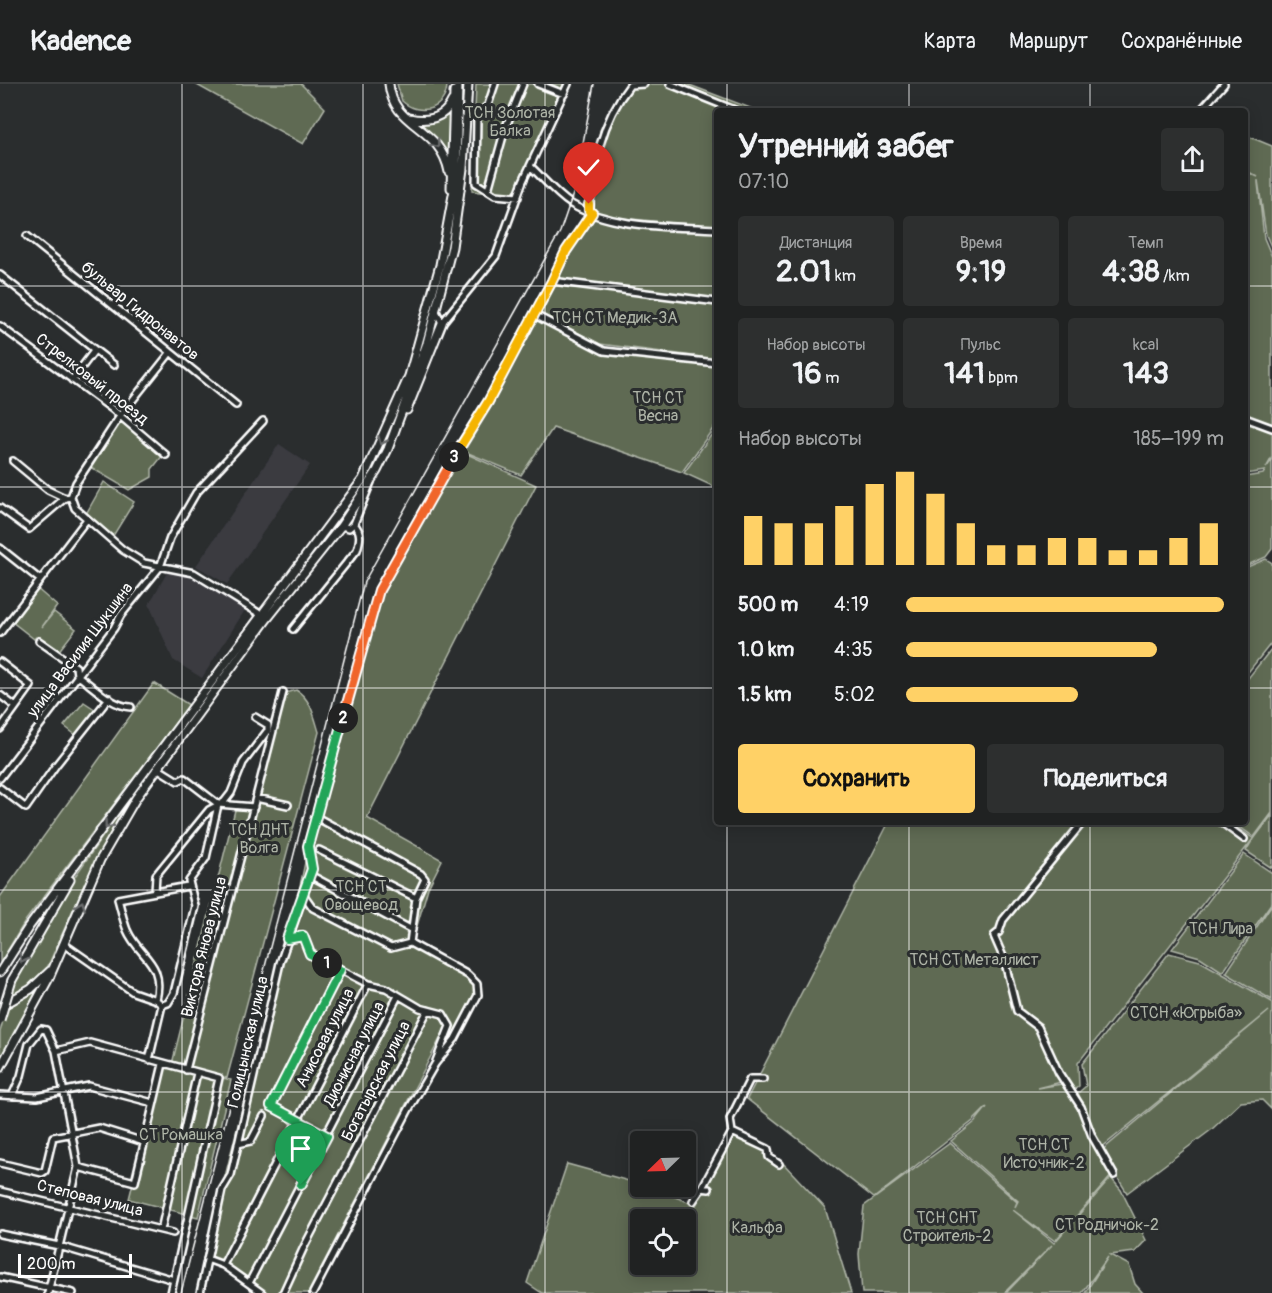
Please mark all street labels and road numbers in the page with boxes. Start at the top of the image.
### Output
street label: бульвар Гидронавтов [77,257,203,365]
street label: Стрелковый проезд [32,329,153,429]
street label: улица Василия Шукшина [22,579,137,722]
street label: Виктора Янова улица [177,875,231,1019]
street label: Голицынская улица [223,974,273,1110]
street label: Анисовая улица [291,985,359,1091]
street label: Дионисная улица [319,998,389,1111]
street label: Богатырская улица [337,1018,415,1144]
street label: Степовая улица [35,1175,145,1221]

